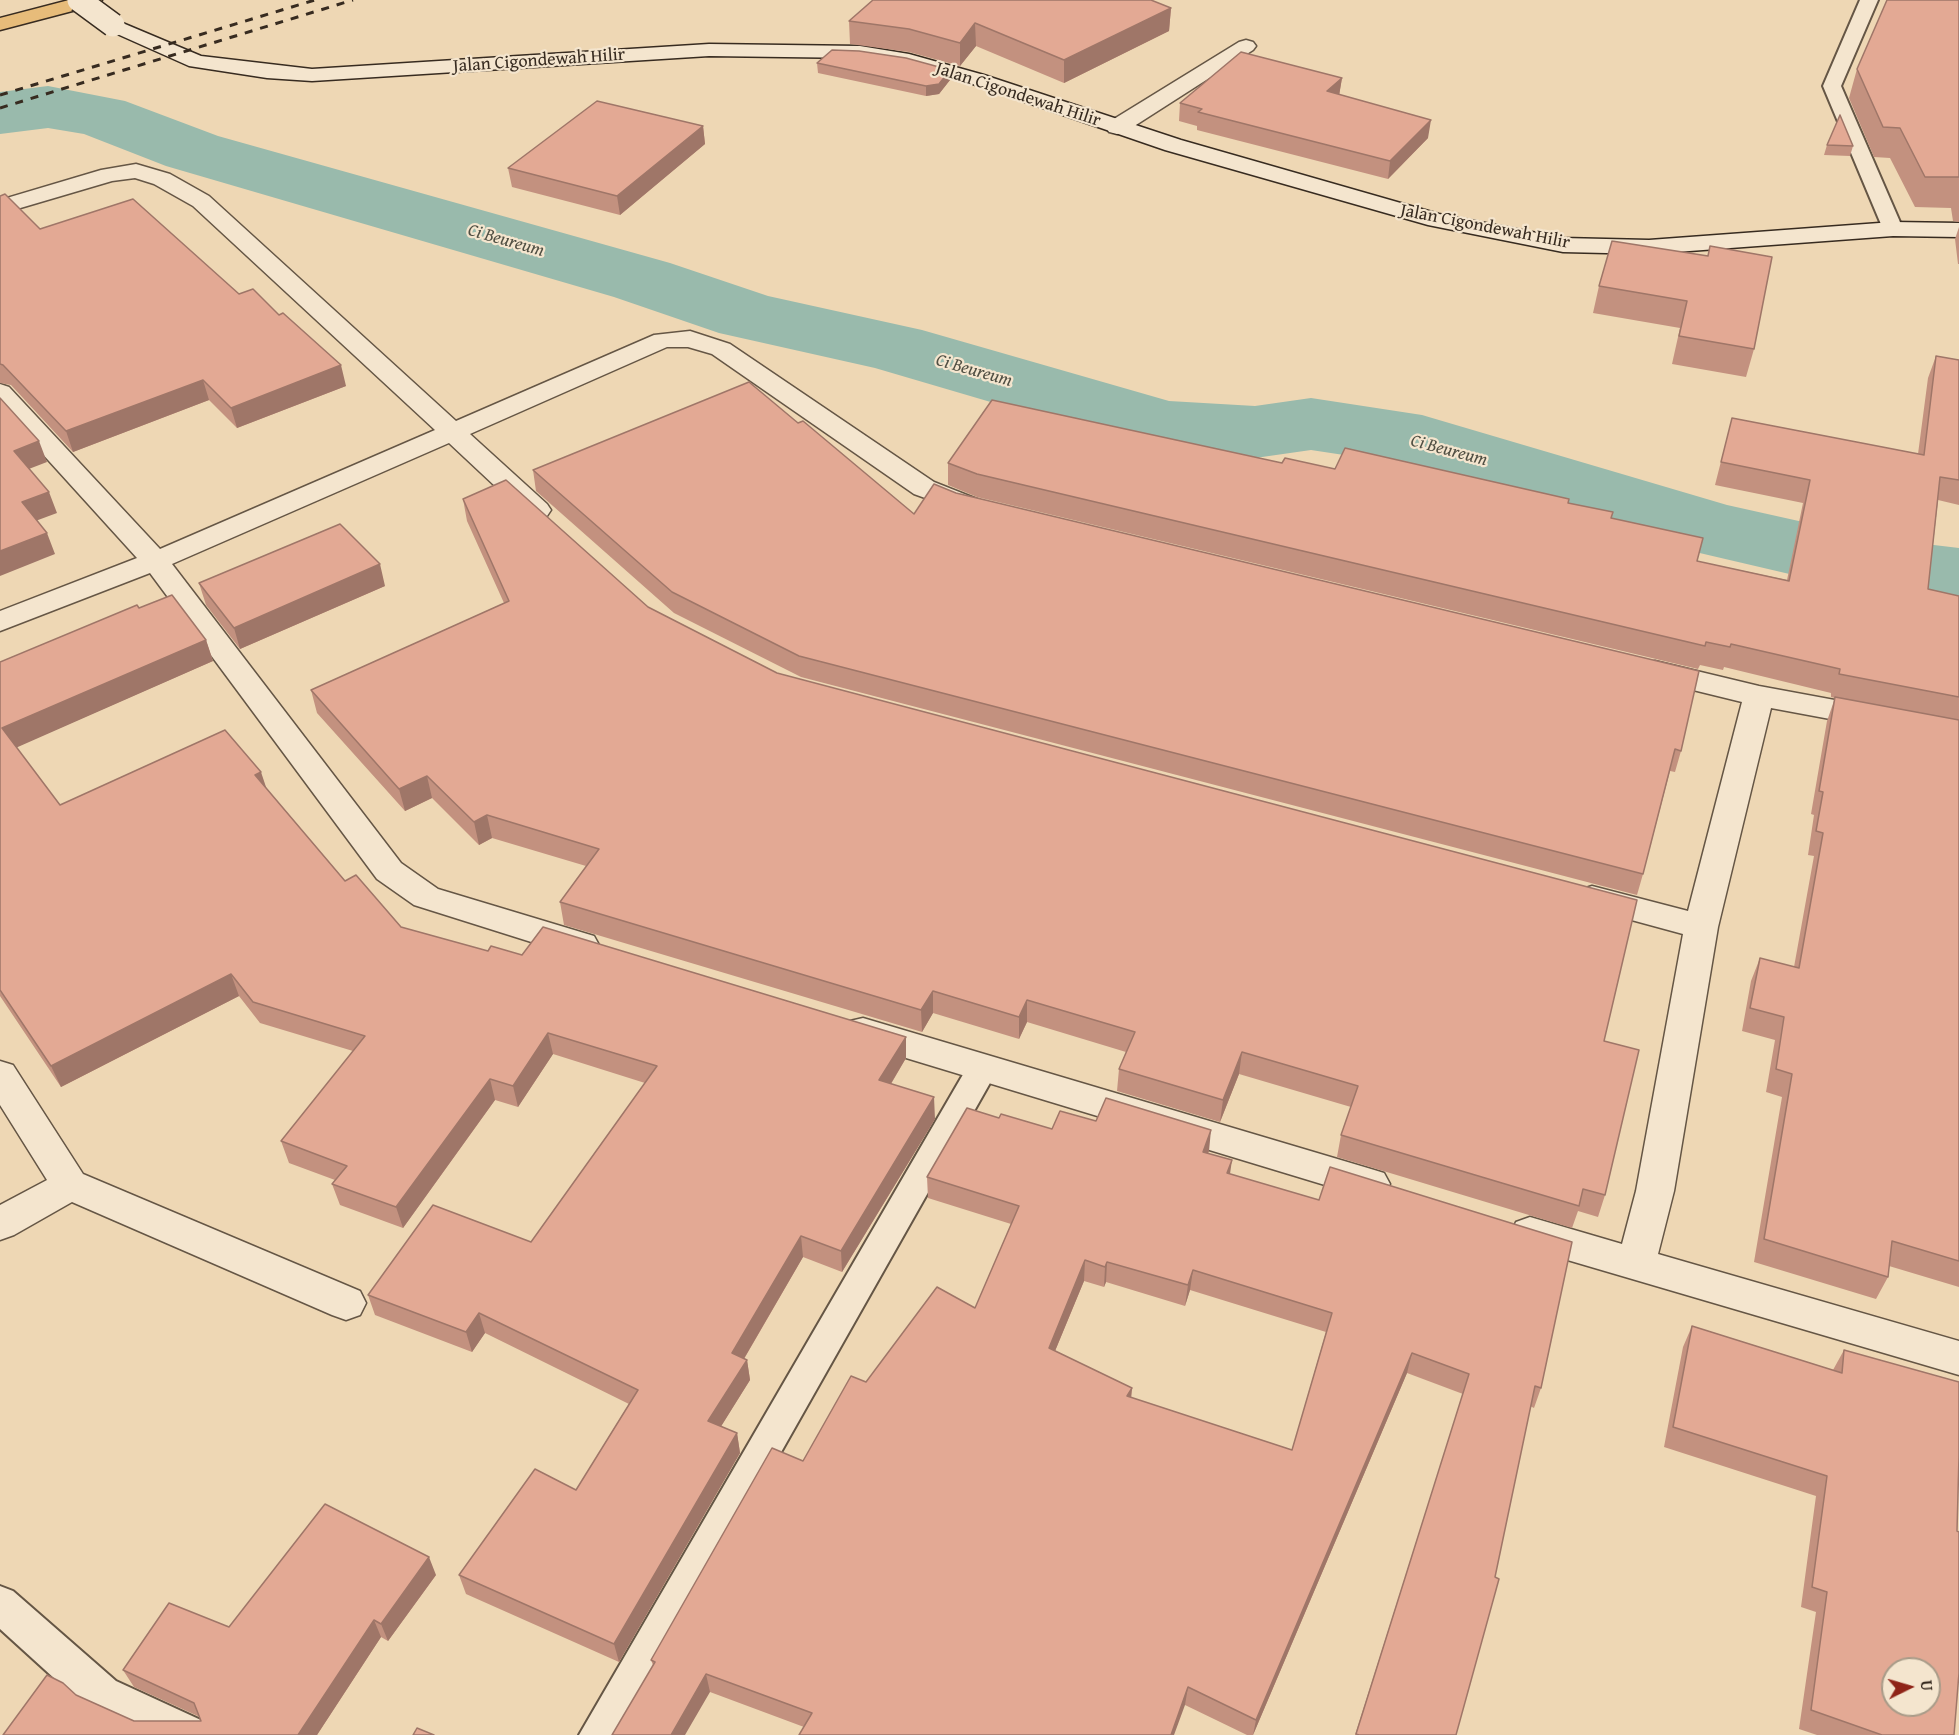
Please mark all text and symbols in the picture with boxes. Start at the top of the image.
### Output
street label: Jalan Cigondewah Hilir [452,44,626,78]
street label: Jalan Cigondewah Hilir [933,58,1103,132]
street label: Jalan Cigondewah Hilir [1398,200,1572,254]
water label: Ci Beureum [465,220,547,262]
water label: Ci Beureum [933,350,1015,392]
water label: Ci Beureum [1408,430,1490,472]
north arrow [1881,1657,1941,1717]
text: U [1915,1679,1939,1692]

